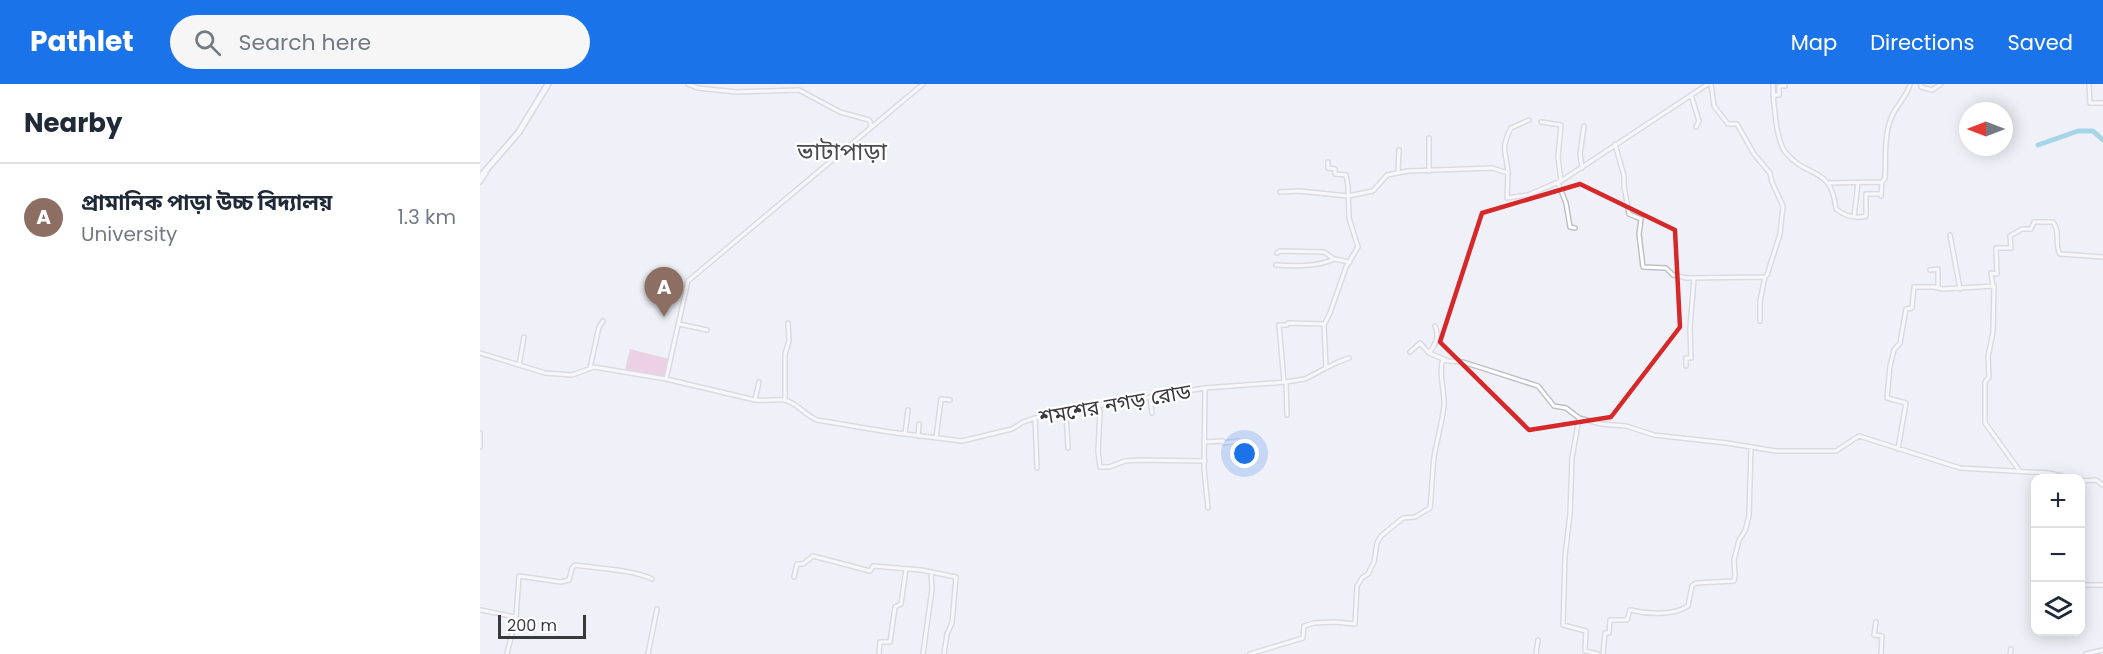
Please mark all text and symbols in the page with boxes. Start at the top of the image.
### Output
search box [170,15,590,69]
text: Pathlet [30,22,134,61]
icon: search [191,26,224,59]
text: Search here [239,27,371,58]
text: Map [1791,28,1837,57]
text: Directions [1870,28,1974,57]
text: Saved [2007,28,2073,57]
north arrow [1959,102,2013,156]
text: Nearby [24,105,122,141]
district label: ভাটাপাড়া [796,135,887,168]
text: প্রামানিক পাড়া উচ্চ বিদ্যালয় [81,187,332,218]
text: A [36,203,51,231]
text: 1.3 km [397,203,456,231]
text: University [81,220,177,248]
pin: A [644,268,684,317]
street label: শমশের নগড় রোড [1036,376,1194,432]
your location [1230,439,1259,468]
map controls [2031,474,2085,636]
button: + [2031,474,2085,528]
button: − [2031,528,2085,582]
button: layers [2031,582,2085,636]
scale bar [498,612,586,640]
text: 200 m [507,614,557,637]

